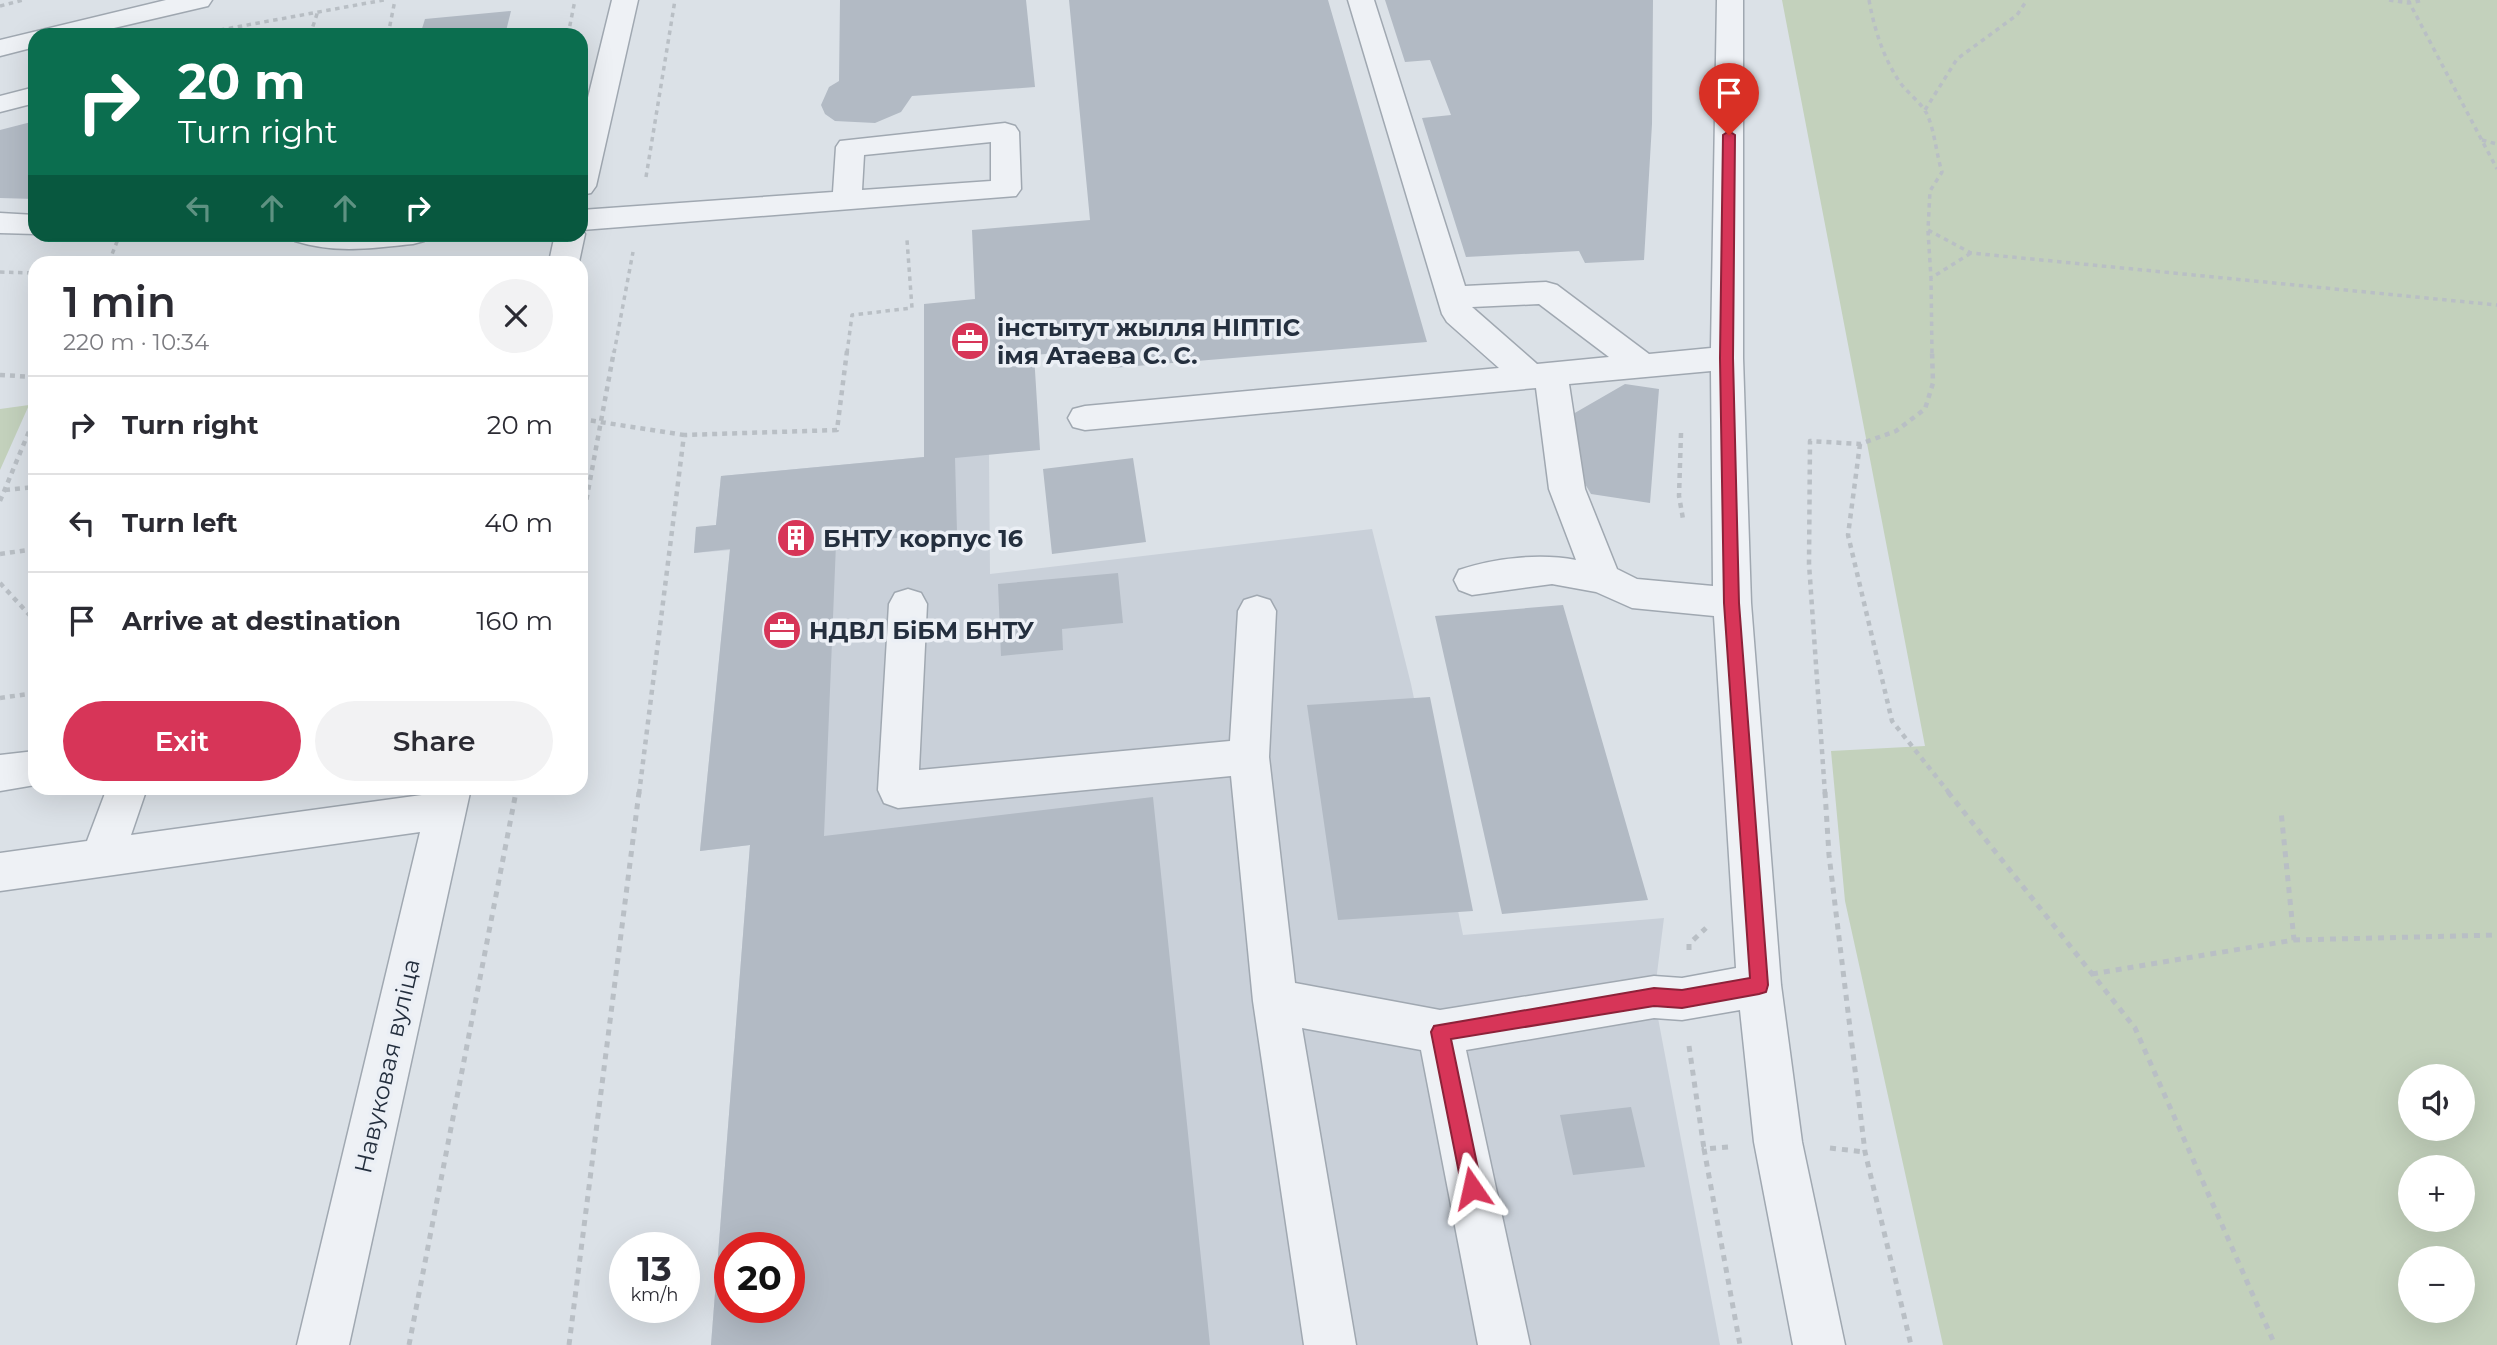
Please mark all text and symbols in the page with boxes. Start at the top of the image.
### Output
text: 20 m [178,52,305,111]
icon: right [63,56,154,147]
pin [1699,63,1759,135]
icon: arrive [1710,74,1748,112]
text: Turn right [178,112,338,151]
icon: left [180,189,218,227]
icon: ahead [253,189,291,227]
icon: ahead [326,189,364,227]
icon: right [399,189,437,227]
text: 1 min [63,276,176,328]
button: close [479,279,553,353]
place label: інстытут жылля НІПТІС імя Атаева С. С. [997,313,1300,370]
office icon: інстытут жылля НІПТІС імя Атаева С. С. [949,320,991,362]
text: 220 m · 10:34 [63,328,209,356]
icon: right [63,406,101,444]
text: Turn right [122,409,258,441]
text: 20 m [487,409,553,441]
icon: left [63,504,101,542]
text: Turn left [122,507,238,539]
text: 40 m [484,507,553,539]
building icon: БНТУ корпус 16 [775,517,817,559]
place label: БНТУ корпус 16 [823,524,1023,553]
icon: arrive [63,602,101,640]
text: Arrive at destination [122,605,401,637]
text: 160 m [476,605,553,637]
office icon: НДВЛ БіБМ БНТУ [761,609,803,651]
place label: НДВЛ БіБМ БНТУ [809,616,1035,645]
button: Exit [63,701,301,781]
button: Share [315,701,553,781]
street label: Навуковая вуліца [348,956,426,1176]
map controls [2398,1064,2475,1323]
button: sound [2398,1064,2475,1141]
position arrow [1435,1151,1509,1225]
button: + [2398,1155,2475,1232]
speed limit sign: 20 [714,1232,805,1323]
button: − [2398,1246,2475,1323]
text: 13 [637,1247,672,1290]
text: km/h [630,1284,679,1306]

